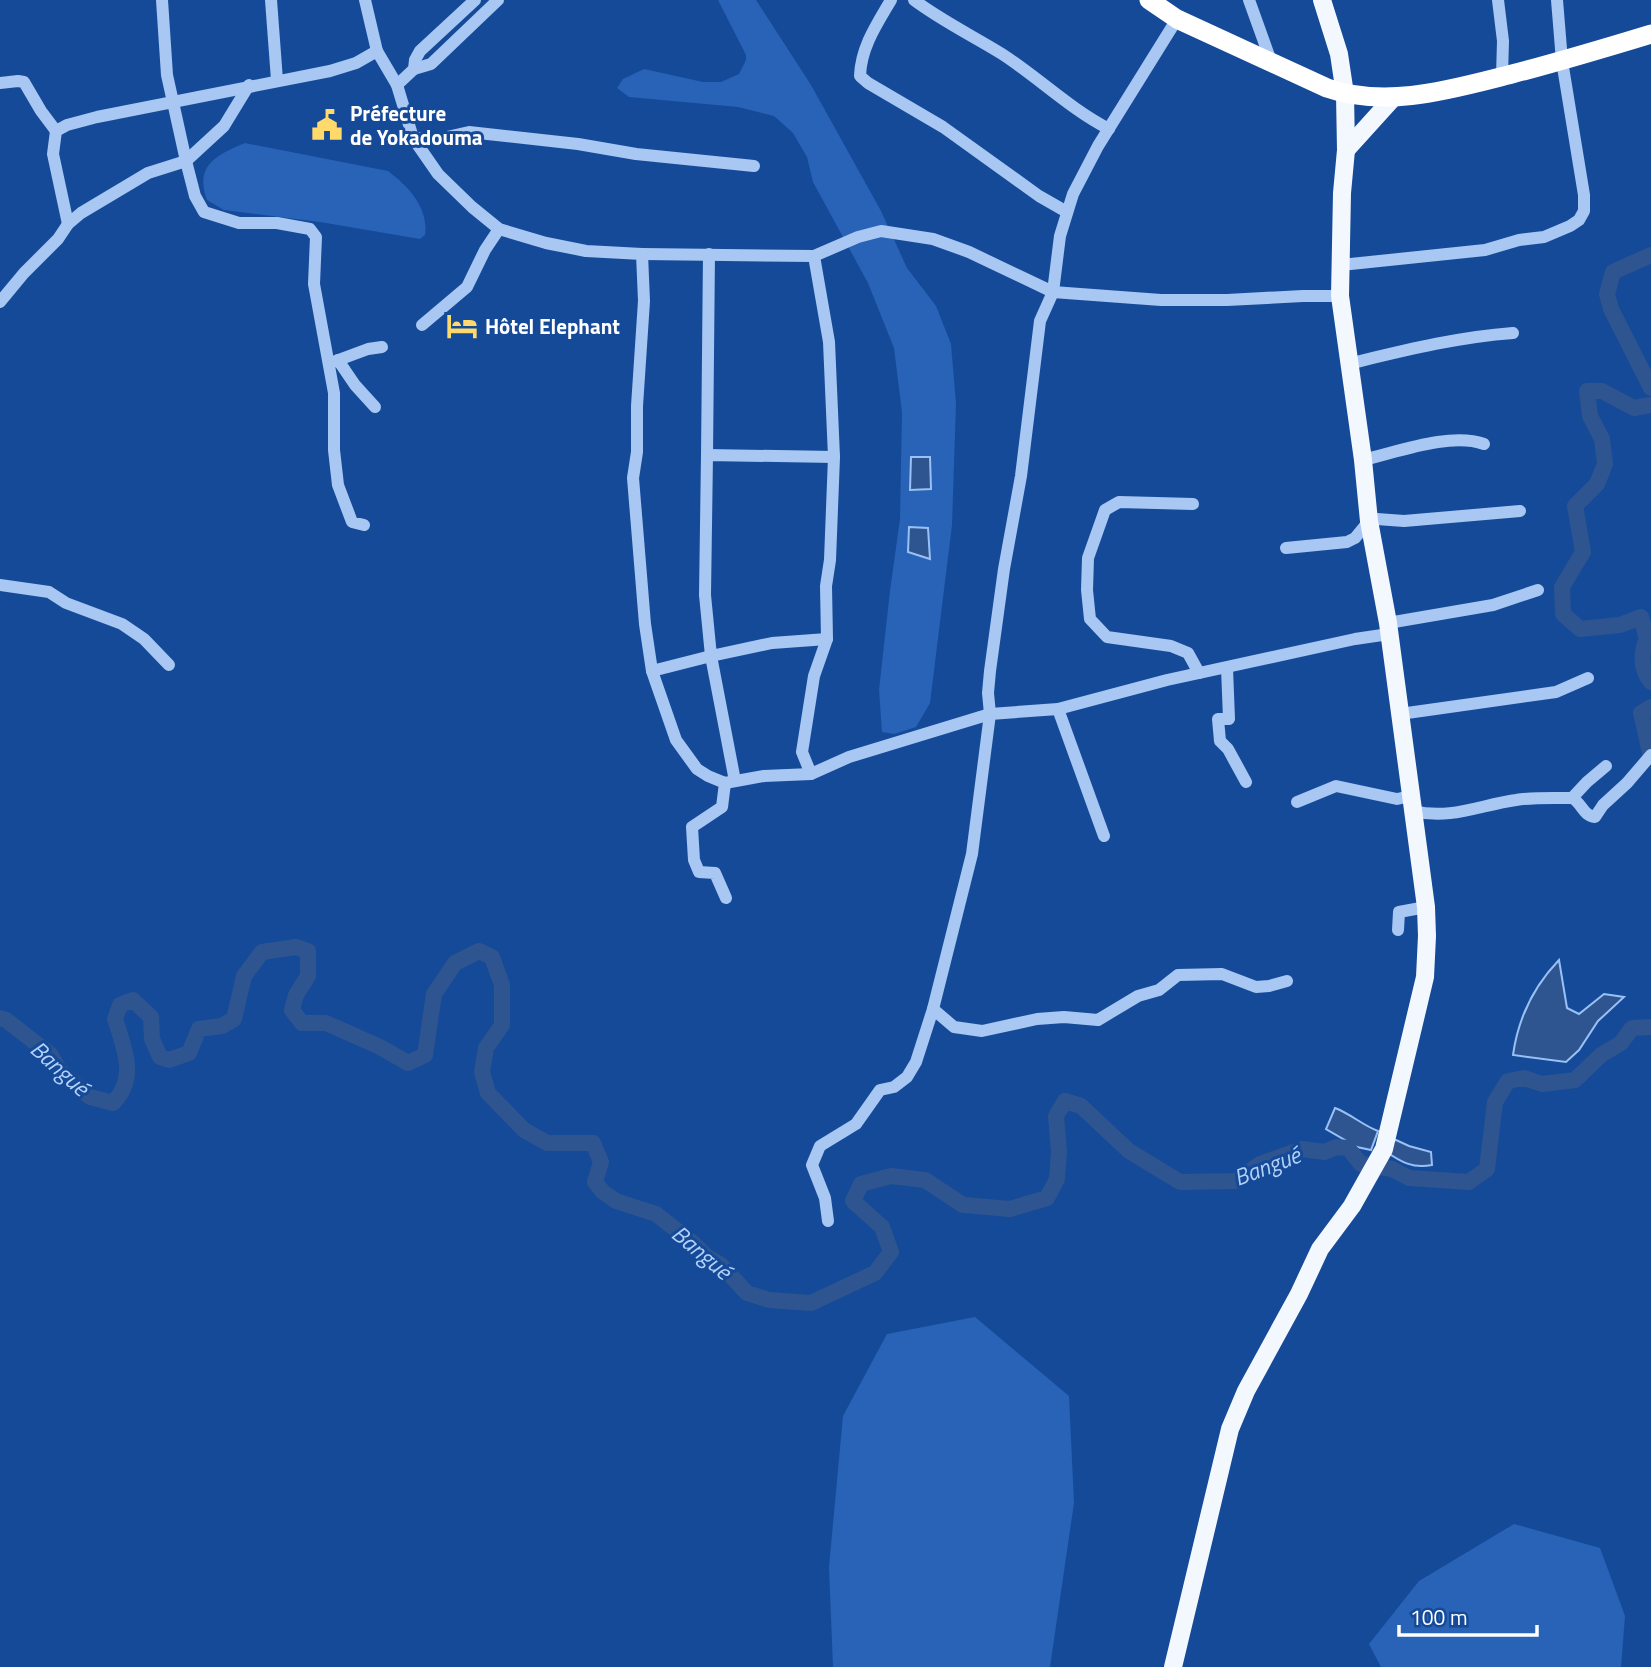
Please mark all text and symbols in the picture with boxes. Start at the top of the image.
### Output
place label: Préfecture de Yokadouma [350,97,483,153]
public building icon: Préfecture de Yokadouma [310,108,344,142]
hotel icon: Hôtel Elephant [445,309,479,343]
place label: Hôtel Elephant [485,310,620,342]
water label: Bangué [23,1032,99,1106]
water label: Bangué [1228,1136,1308,1195]
water label: Bangué [664,1216,742,1289]
scale bar [1399,1594,1537,1638]
text: 100 m [1410,1601,1467,1633]

